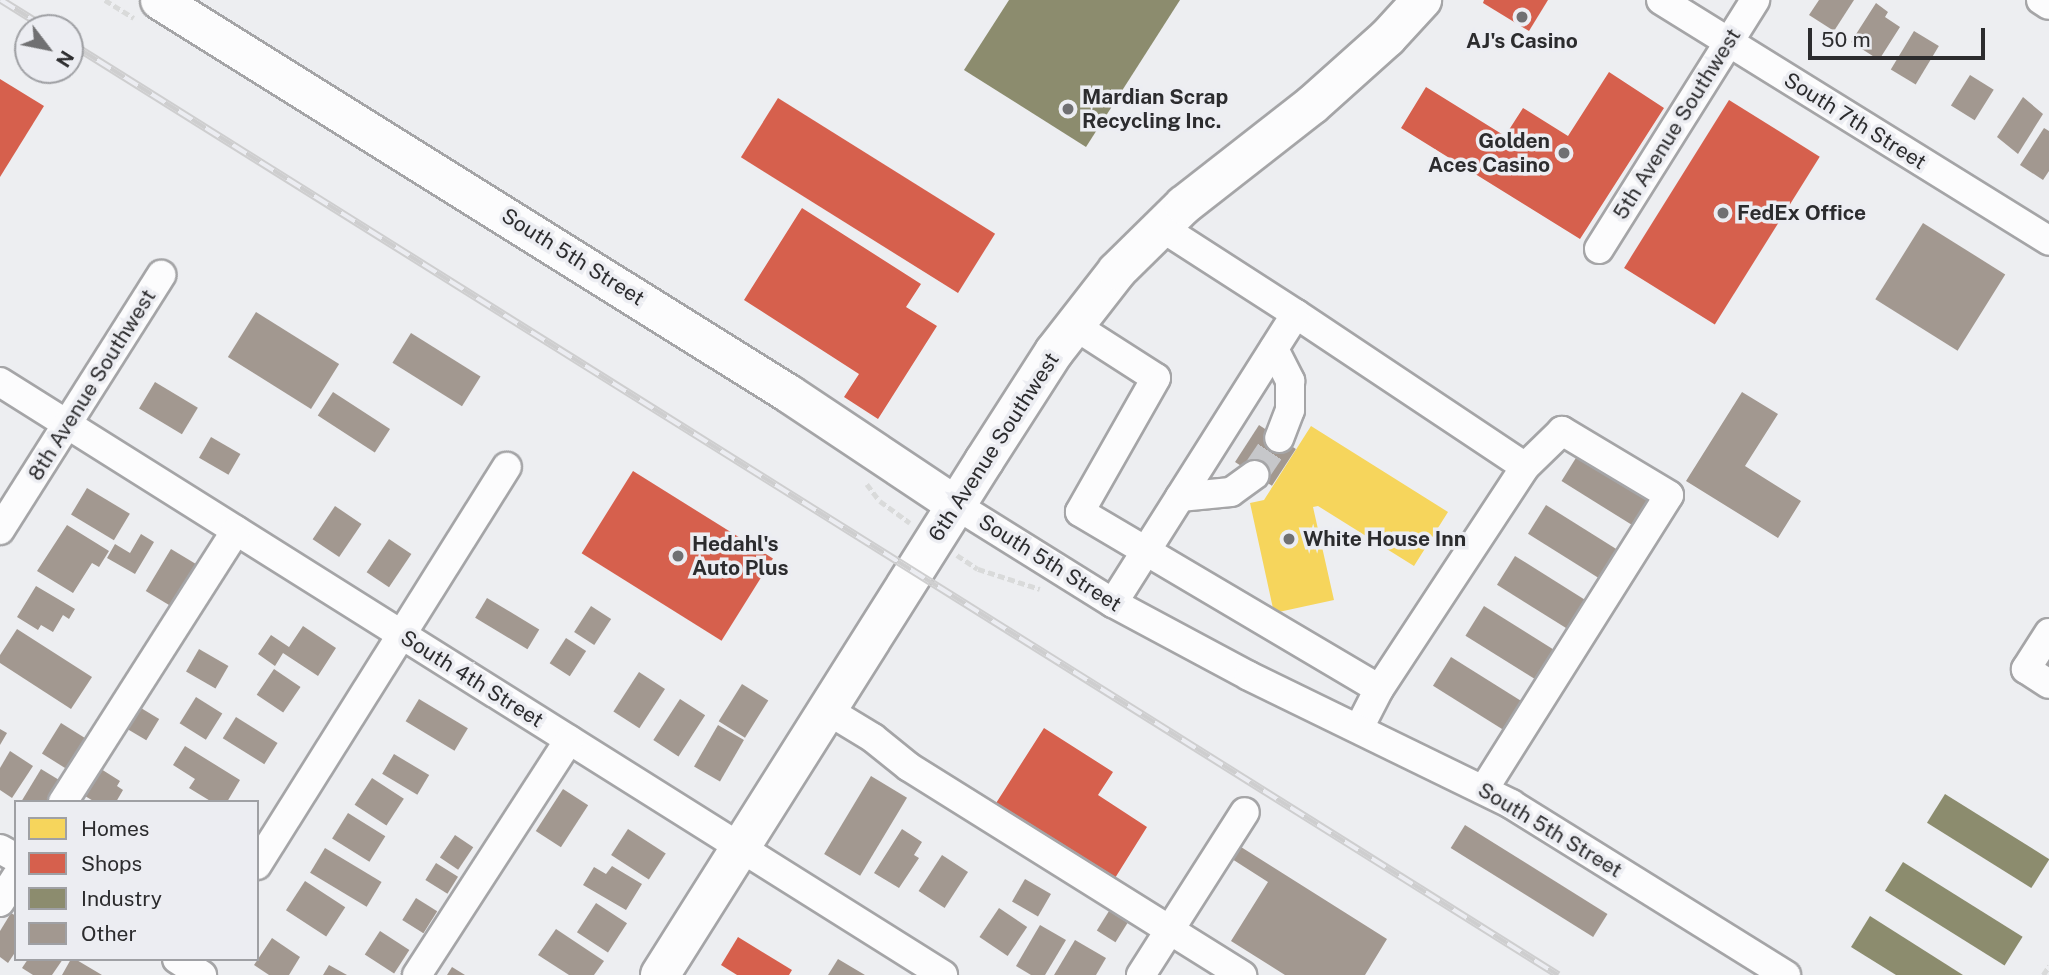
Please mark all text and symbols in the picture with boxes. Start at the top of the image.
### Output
marker: AJ's Casino [1514,9,1530,25]
north arrow [14,14,84,84]
scale bar [1811,14,1988,58]
street label: 5th Avenue Southwest [1608,24,1746,224]
text: 50 m [1821,27,1871,52]
place label: AJ's Casino [1466,28,1578,54]
text: N [52,47,78,71]
street label: South 7th Street [1779,67,1931,175]
place label: Mardian Scrap Recycling Inc. [1082,84,1228,134]
marker: Mardian Scrap Recycling Inc. [1060,101,1076,117]
place label: Golden Aces Casino [1428,128,1550,178]
marker: Golden Aces Casino [1556,145,1572,161]
place label: FedEx Office [1737,200,1866,226]
street label: South 5th Street [497,203,649,311]
marker: FedEx Office [1715,205,1731,221]
street label: 8th Avenue Southwest [23,285,161,485]
street label: 6th Avenue Southwest [923,348,1065,546]
street label: South 5th Street [974,509,1126,617]
place label: White House Inn [1303,526,1466,552]
place label: Hedahl's Auto Plus [692,531,789,581]
marker: White House Inn [1281,531,1297,547]
marker: Hedahl's Auto Plus [670,548,686,564]
street label: South 4th Street [396,625,548,733]
street label: South 5th Street [1473,777,1627,883]
legend [14,800,259,961]
text: Homes [81,816,149,841]
text: Shops [81,851,142,876]
text: Industry [81,886,162,911]
text: Other [81,921,137,946]

